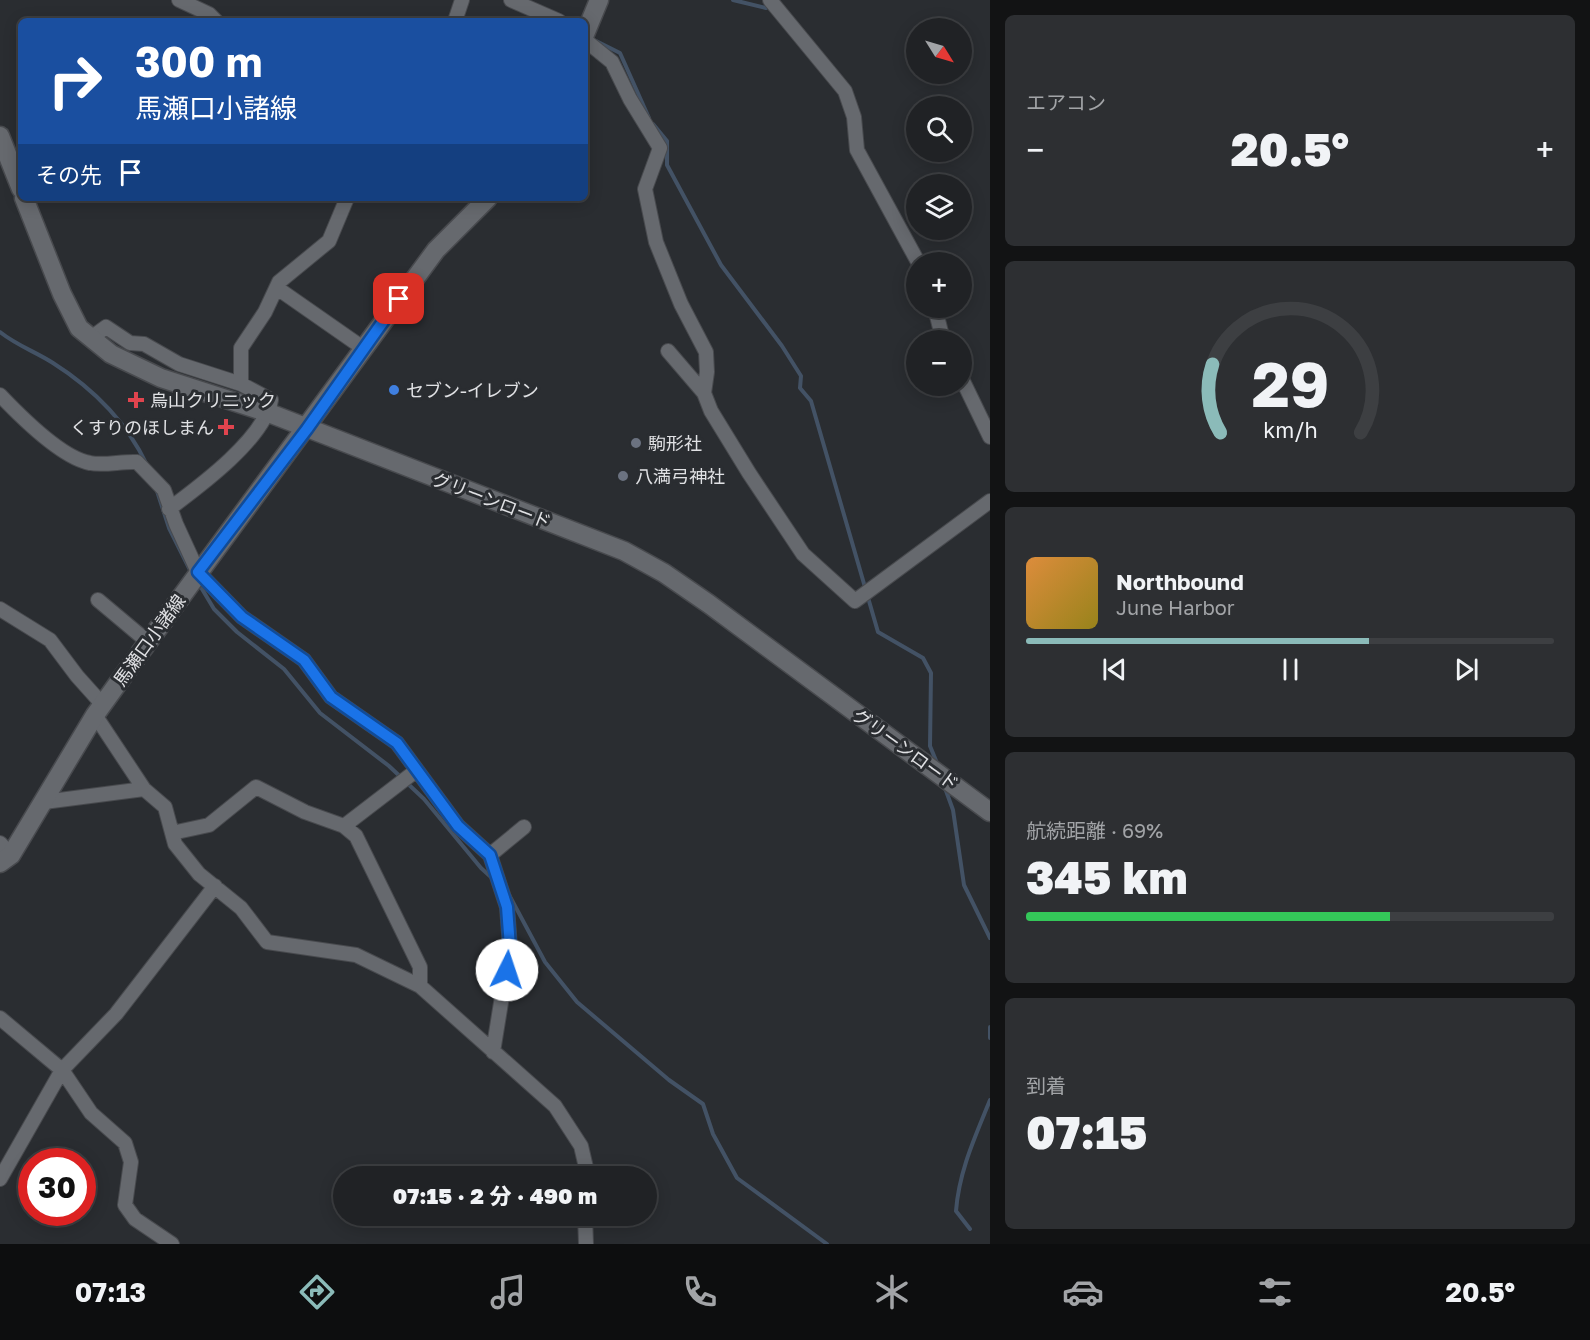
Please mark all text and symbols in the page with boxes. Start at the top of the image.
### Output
north arrow [906,18,972,84]
map controls [906,18,972,396]
text: 300 m [135,36,262,86]
icon: right [36,42,114,120]
text: エアコン [1026,90,1106,114]
text: 馬瀬口小諸線 [135,92,297,124]
button: search [906,96,972,162]
text: 20.5° [1231,122,1349,176]
text: − [1026,130,1044,169]
text: + [1536,130,1554,169]
icon: arrive [114,156,147,189]
text: その先 [36,161,102,188]
button: layers [906,174,972,240]
button: + [906,252,972,318]
pin [373,273,424,324]
icon: arrive [382,282,415,315]
button: − [906,330,972,396]
text: 29 [1251,346,1329,421]
place label: セブン-イレブン [406,379,539,401]
marker: セブン-イレブン [387,383,401,397]
place label: 烏山クリニック [150,389,276,411]
marker: 烏山クリニック [127,391,145,409]
place label: くすりのほしまん [70,416,214,438]
text: km/h [1263,418,1317,444]
marker: くすりのほしまん [219,420,233,434]
place label: 駒形社 [648,432,702,454]
marker: 駒形社 [629,436,643,450]
place label: 八満弓神社 [635,465,725,487]
street label: グリーンロード [430,467,554,533]
marker: 八満弓神社 [616,469,630,483]
text: Northbound [1116,568,1244,595]
street label: 馬瀬口小諸線 [108,590,190,690]
text: June Harbor [1116,595,1235,619]
icon: previous [1098,653,1131,686]
icon: pause [1274,653,1307,686]
icon: next [1450,653,1483,686]
street label: グリーンロード [849,703,963,795]
text: 航続距離 · 69% [1026,818,1163,842]
text: 345 km [1026,850,1188,904]
position arrow [475,938,539,1002]
text: 到着 [1026,1073,1066,1097]
text: 07:15 [1026,1105,1147,1159]
speed limit sign: 30 [18,1148,96,1226]
text: 07:15 · 2 分 · 490 m [393,1182,597,1209]
icon: directions [296,1271,338,1313]
icon: music [487,1271,529,1313]
icon: phone [679,1271,721,1313]
icon: climate [871,1271,913,1313]
icon: car [1062,1271,1104,1313]
icon: filters [1254,1271,1296,1313]
text: 07:13 [75,1276,146,1308]
text: 20.5° [1445,1276,1515,1308]

